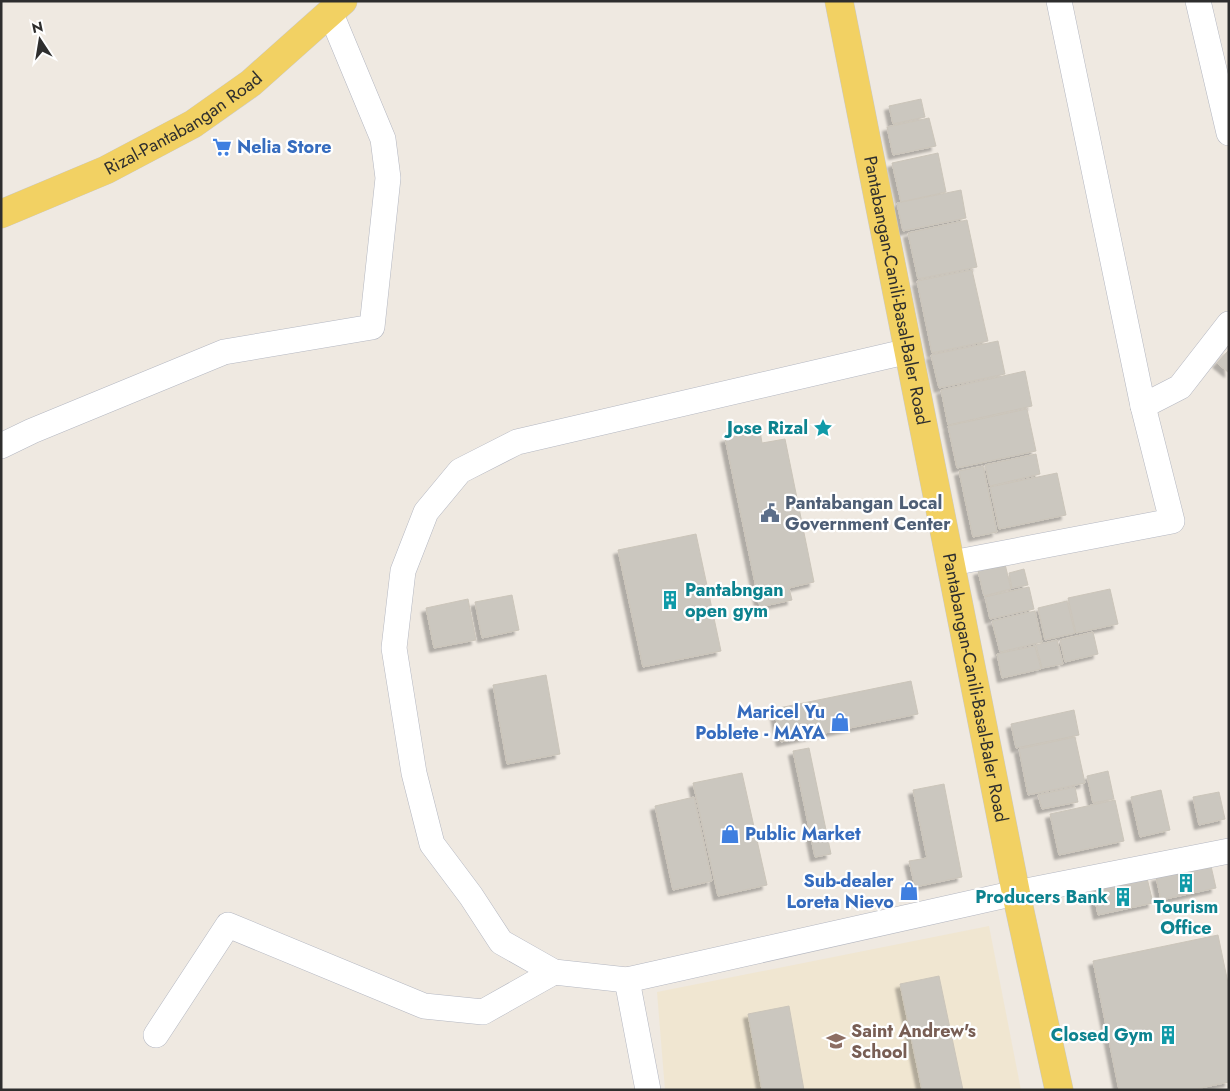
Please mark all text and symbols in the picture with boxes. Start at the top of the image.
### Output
north arrow [15,15,65,65]
text: N [30,16,45,38]
street label: Rizal-Pantabangan Road [100,66,268,182]
place label: Nelia Store [237,134,332,160]
supermarket icon: Nelia Store [211,136,233,158]
street label: Pantabangan-Canili-Basal-Baler Road [857,153,936,427]
place label: Jose Rizal [724,415,808,441]
place icon: Jose Rizal [812,417,834,439]
place label: Pantabangan Local Government Center [785,490,951,537]
public building icon: Pantabangan Local Government Center [759,502,781,524]
street label: Pantabangan-Canili-Basal-Baler Road [936,551,1015,825]
place label: Pantabngan open gym [685,577,784,624]
building icon: Pantabngan open gym [659,589,681,611]
place label: Maricel Yu Poblete - MAYA [695,699,826,746]
shop icon: Maricel Yu Poblete - MAYA [829,711,851,733]
place label: Public Market [745,821,861,847]
shop icon: Public Market [719,823,741,845]
place label: Sub-dealer Loreta Nievo [786,868,895,915]
building icon: Tourism Office [1175,872,1197,894]
shop icon: Sub-dealer Loreta Nievo [898,880,920,902]
place label: Producers Bank [975,884,1109,910]
building icon: Producers Bank [1112,886,1134,908]
place label: Tourism Office [1154,894,1218,941]
place label: Saint Andrew's School [851,1018,976,1065]
place label: Closed Gym [1051,1022,1153,1048]
building icon: Closed Gym [1157,1024,1179,1046]
school or university icon: Saint Andrew's School [825,1030,847,1052]

